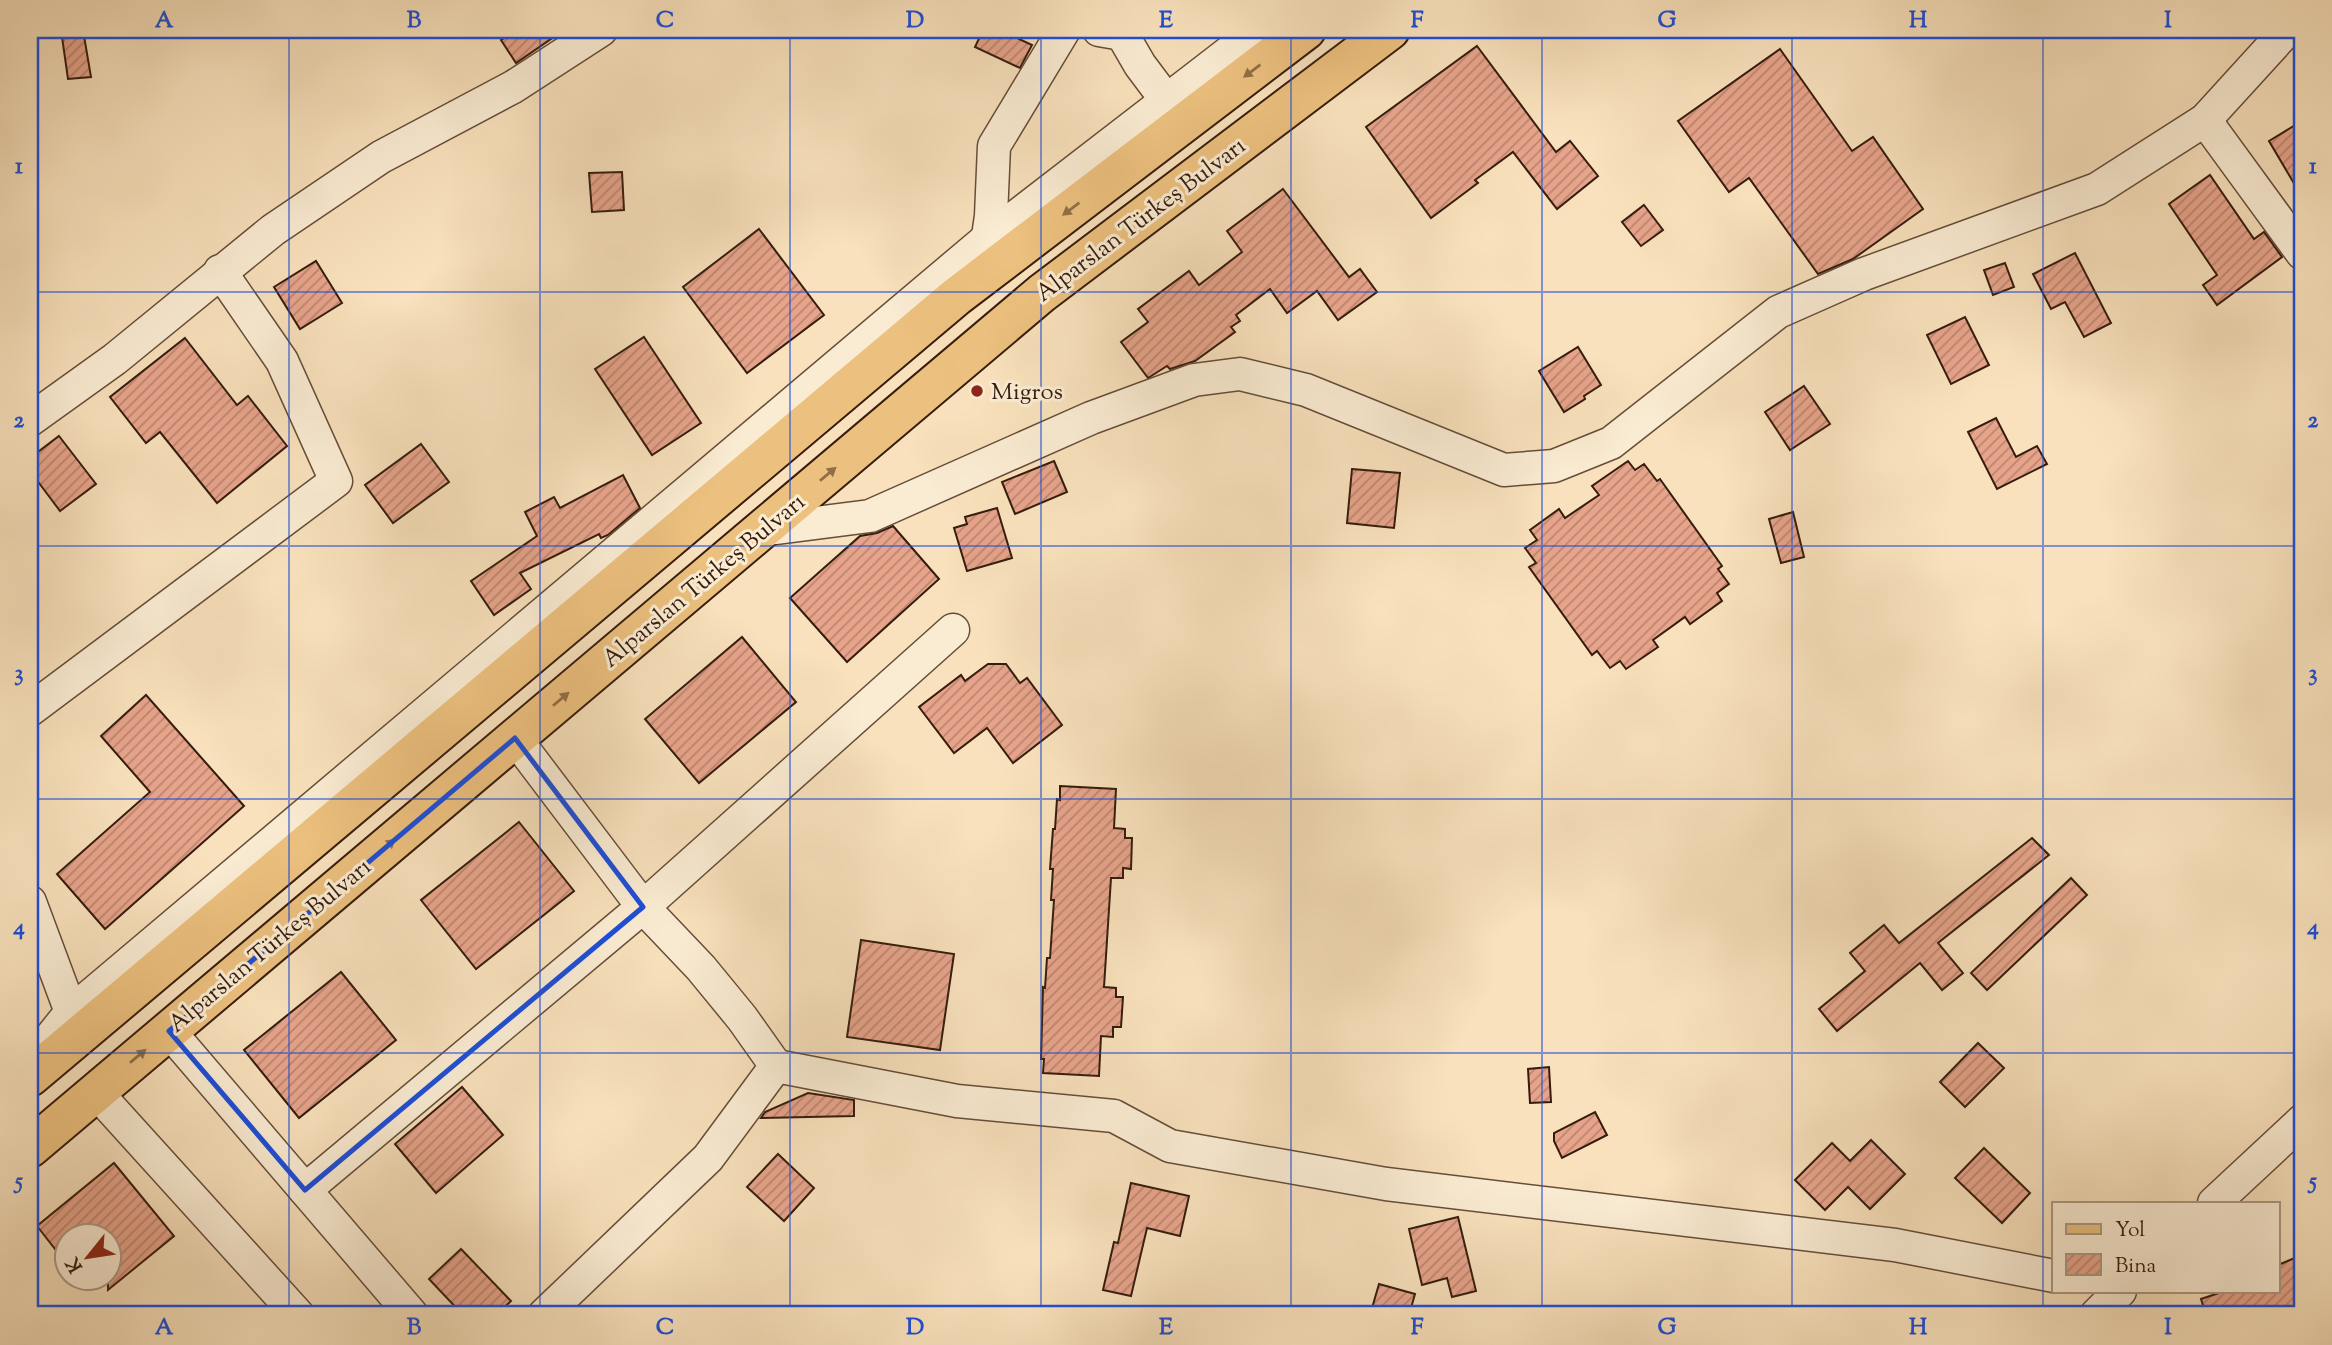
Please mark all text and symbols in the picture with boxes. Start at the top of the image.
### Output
text: A [155,5,174,38]
text: B [407,5,422,38]
text: C [656,5,674,38]
text: D [906,5,924,38]
text: E [1159,5,1173,38]
text: F [1411,5,1424,38]
text: G [1658,5,1677,38]
text: H [1909,5,1928,38]
text: I [2164,5,2172,38]
one-way arrow [1242,64,1261,78]
street label: Alparslan Türkeş Bulvarı [1029,130,1254,311]
text: 1 [15,151,23,184]
text: 1 [2309,151,2317,184]
one-way arrow [1062,201,1080,216]
place label: Migros [991,376,1063,410]
marker: Migros [969,383,985,399]
text: 2 [14,405,25,438]
text: 2 [2308,405,2319,438]
one-way arrow [819,466,837,482]
street label: Alparslan Türkeş Bulvarı [595,486,813,677]
text: 3 [14,658,24,691]
text: 3 [2308,658,2318,691]
one-way arrow [552,692,569,707]
one-way arrow [378,839,395,854]
street label: Alparslan Türkeş Bulvarı [161,851,379,1042]
text: 4 [12,912,25,945]
text: 4 [2306,912,2319,945]
one-way arrow [129,1048,147,1064]
text: 5 [13,1166,23,1199]
text: 5 [2307,1166,2317,1199]
legend [2052,1202,2280,1292]
text: Yol [2115,1216,2145,1246]
north arrow [52,1222,122,1292]
text: K [60,1251,91,1277]
text: Bina [2115,1252,2157,1282]
text: A [155,1312,174,1345]
text: B [407,1312,422,1345]
text: C [656,1312,674,1345]
text: D [906,1312,924,1345]
text: E [1159,1312,1173,1345]
text: F [1411,1312,1424,1345]
text: G [1658,1312,1677,1345]
text: H [1909,1312,1928,1345]
text: I [2164,1312,2172,1345]

